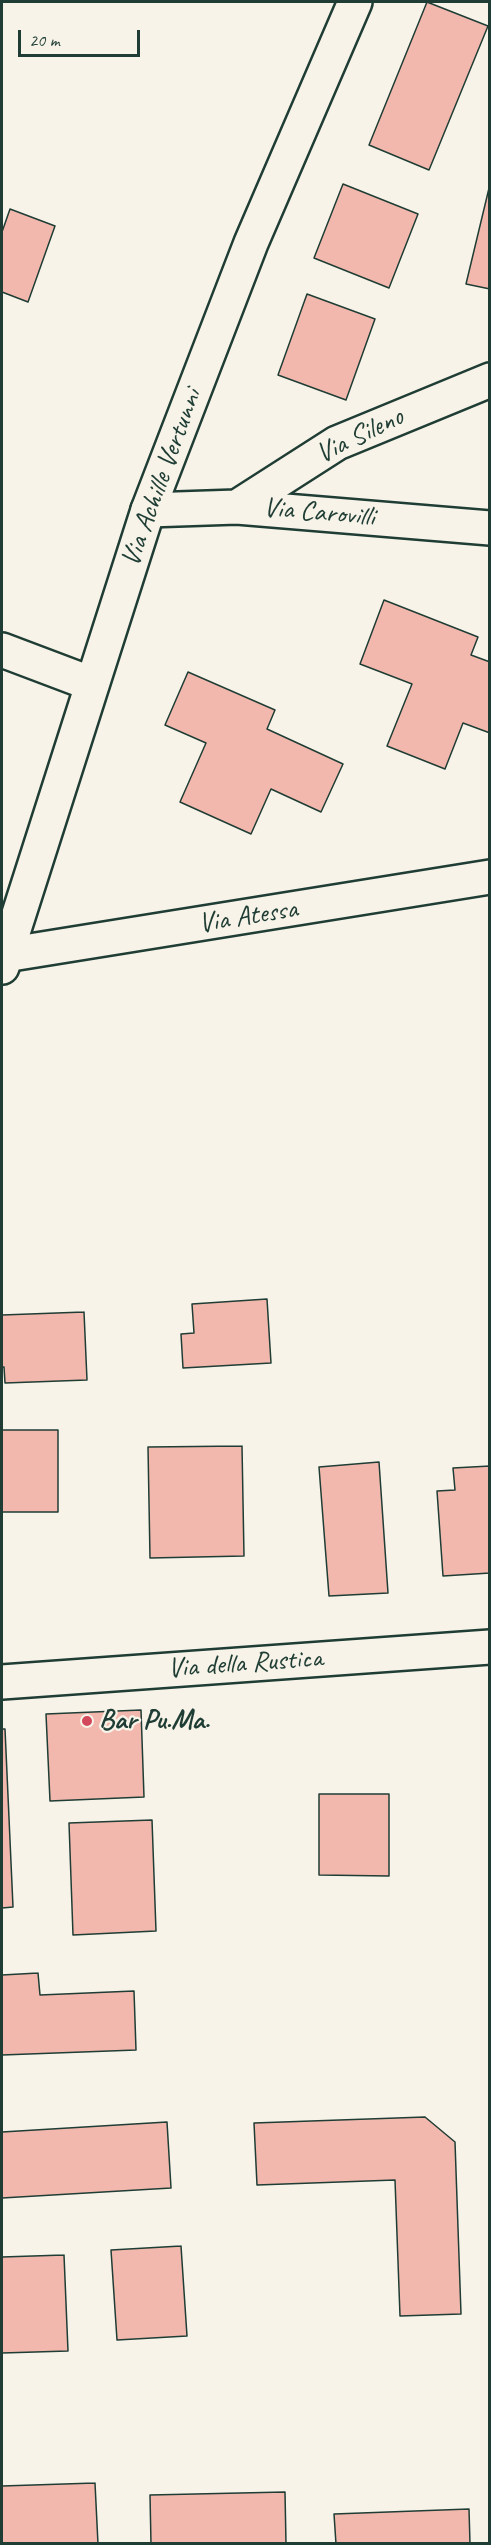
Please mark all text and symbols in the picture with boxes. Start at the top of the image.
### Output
scale bar [21,18,142,56]
text: 20 m [29,29,60,51]
street label: Via Achille Vertunni [114,385,210,571]
street label: Via Sileno [311,401,409,471]
street label: Via Carovilli [262,491,376,535]
street label: Via Atessa [196,893,300,941]
street label: Via della Rustica [166,1642,324,1686]
place label: Bar Pu.Ma. [99,1704,210,1738]
marker: Bar Pu.Ma. [80,1714,94,1728]

